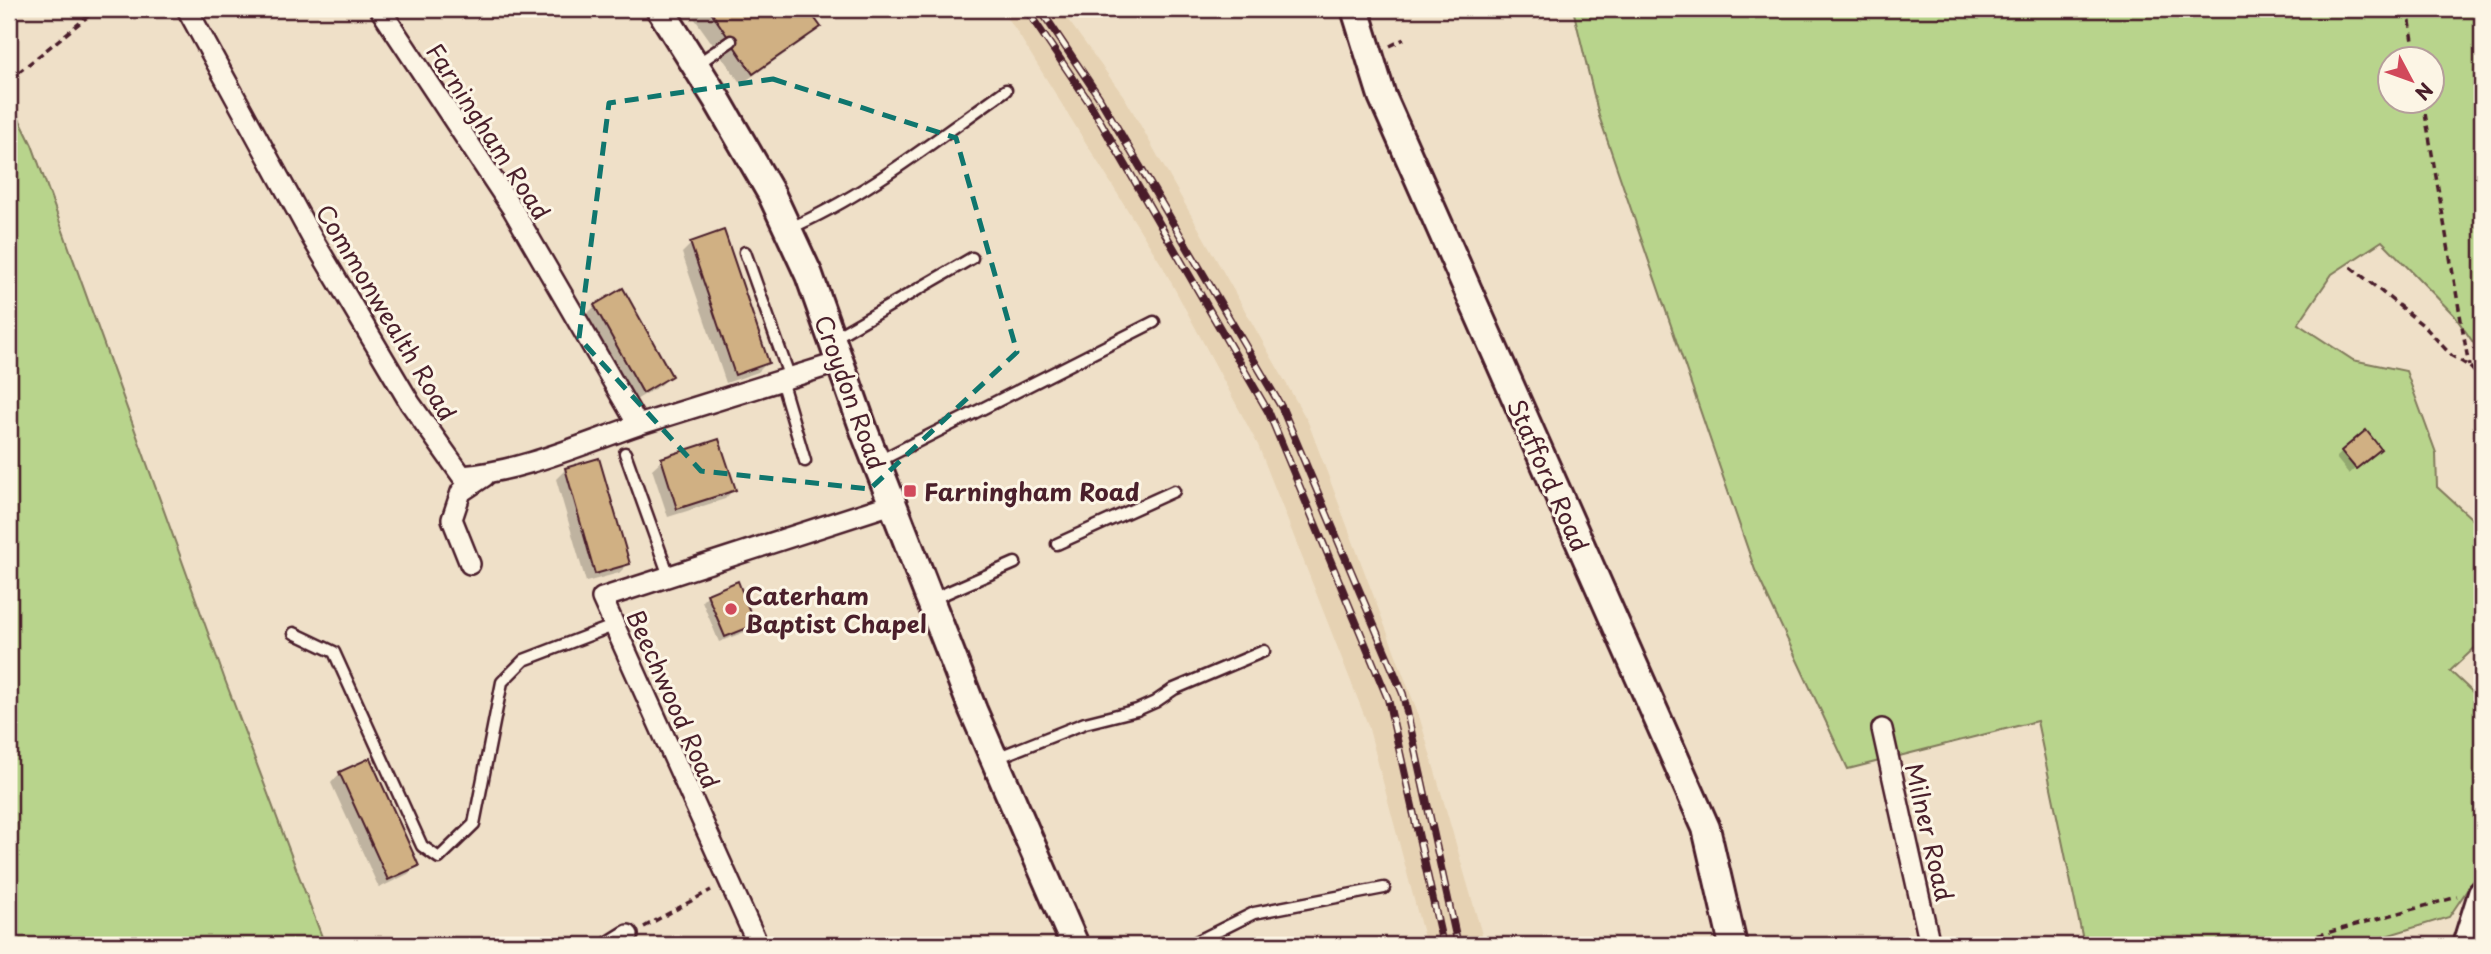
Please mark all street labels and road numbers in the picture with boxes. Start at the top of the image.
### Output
street label: Farningham Road [418,35,560,227]
street label: Commonwealth Road [308,197,466,427]
street label: Croydon Road [806,310,896,474]
street label: Stafford Road [1499,393,1599,557]
street label: Beechwood Road [618,604,730,794]
street label: Milner Road [1897,760,1963,904]

